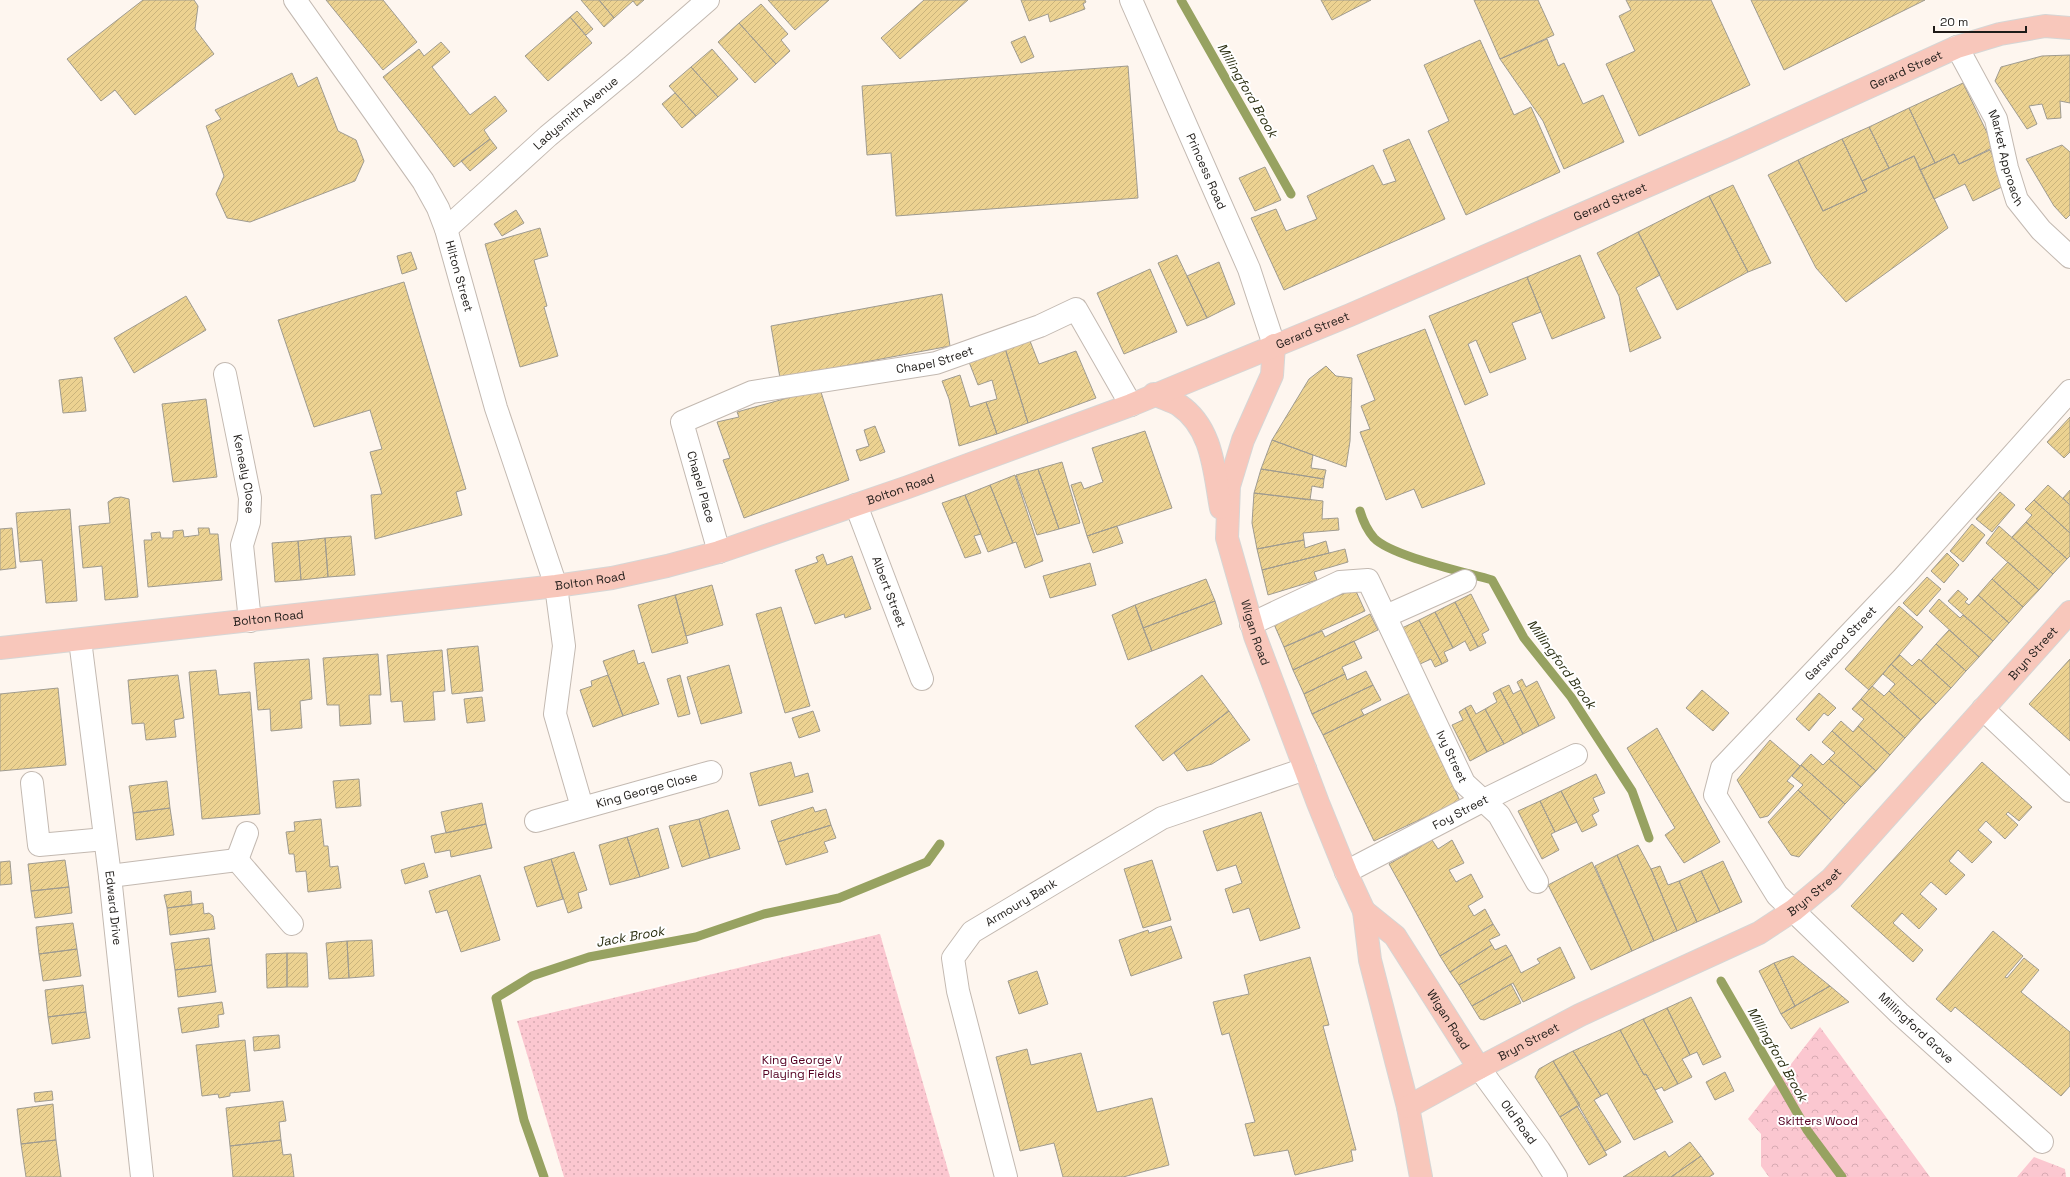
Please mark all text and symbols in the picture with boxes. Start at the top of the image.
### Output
scale bar [1934,8,2026,34]
text: 20 m [1940,14,1968,30]
water label: Millingford Brook [1214,40,1283,142]
street label: Gerard Street [1867,47,1945,94]
street label: Ladysmith Avenue [530,73,622,153]
street label: Market Approach [1984,107,2027,210]
street label: Princess Road [1182,131,1230,212]
street label: Gerard Street [1571,179,1649,225]
street label: Hilton Street [442,239,477,314]
street label: Gerard Street [1273,308,1352,353]
street label: Chapel Street [895,342,976,377]
street label: Kenealy Close [229,433,258,514]
street label: Chapel Place [683,449,719,525]
street label: Bolton Road [864,470,937,509]
street label: Albert Street [868,554,910,630]
street label: Bolton Road [554,567,627,594]
street label: Wigan Road [1237,598,1273,668]
street label: Garswood Street [1801,603,1880,684]
street label: Bolton Road [232,606,304,630]
water label: Millingford Brook [1523,616,1601,714]
street label: Bryn Street [2005,623,2061,684]
street label: Ivy Street [1432,728,1471,786]
street label: King George Close [594,768,699,812]
street label: Foy Street [1430,791,1491,834]
street label: Bryn Street [1784,864,1845,920]
street label: Edward Drive [101,870,125,946]
street label: Armoury Bank [982,875,1060,930]
water label: Jack Brook [595,922,668,951]
street label: Wigan Road [1423,987,1473,1053]
street label: Millingford Grove [1875,989,1957,1067]
water label: Millingford Brook [1744,1004,1813,1106]
street label: Bryn Street [1495,1019,1562,1065]
park label: King George V Playing Fields [762,1052,843,1082]
street label: Old Road [1497,1097,1540,1147]
park label: Skitters Wood [1778,1113,1858,1129]

